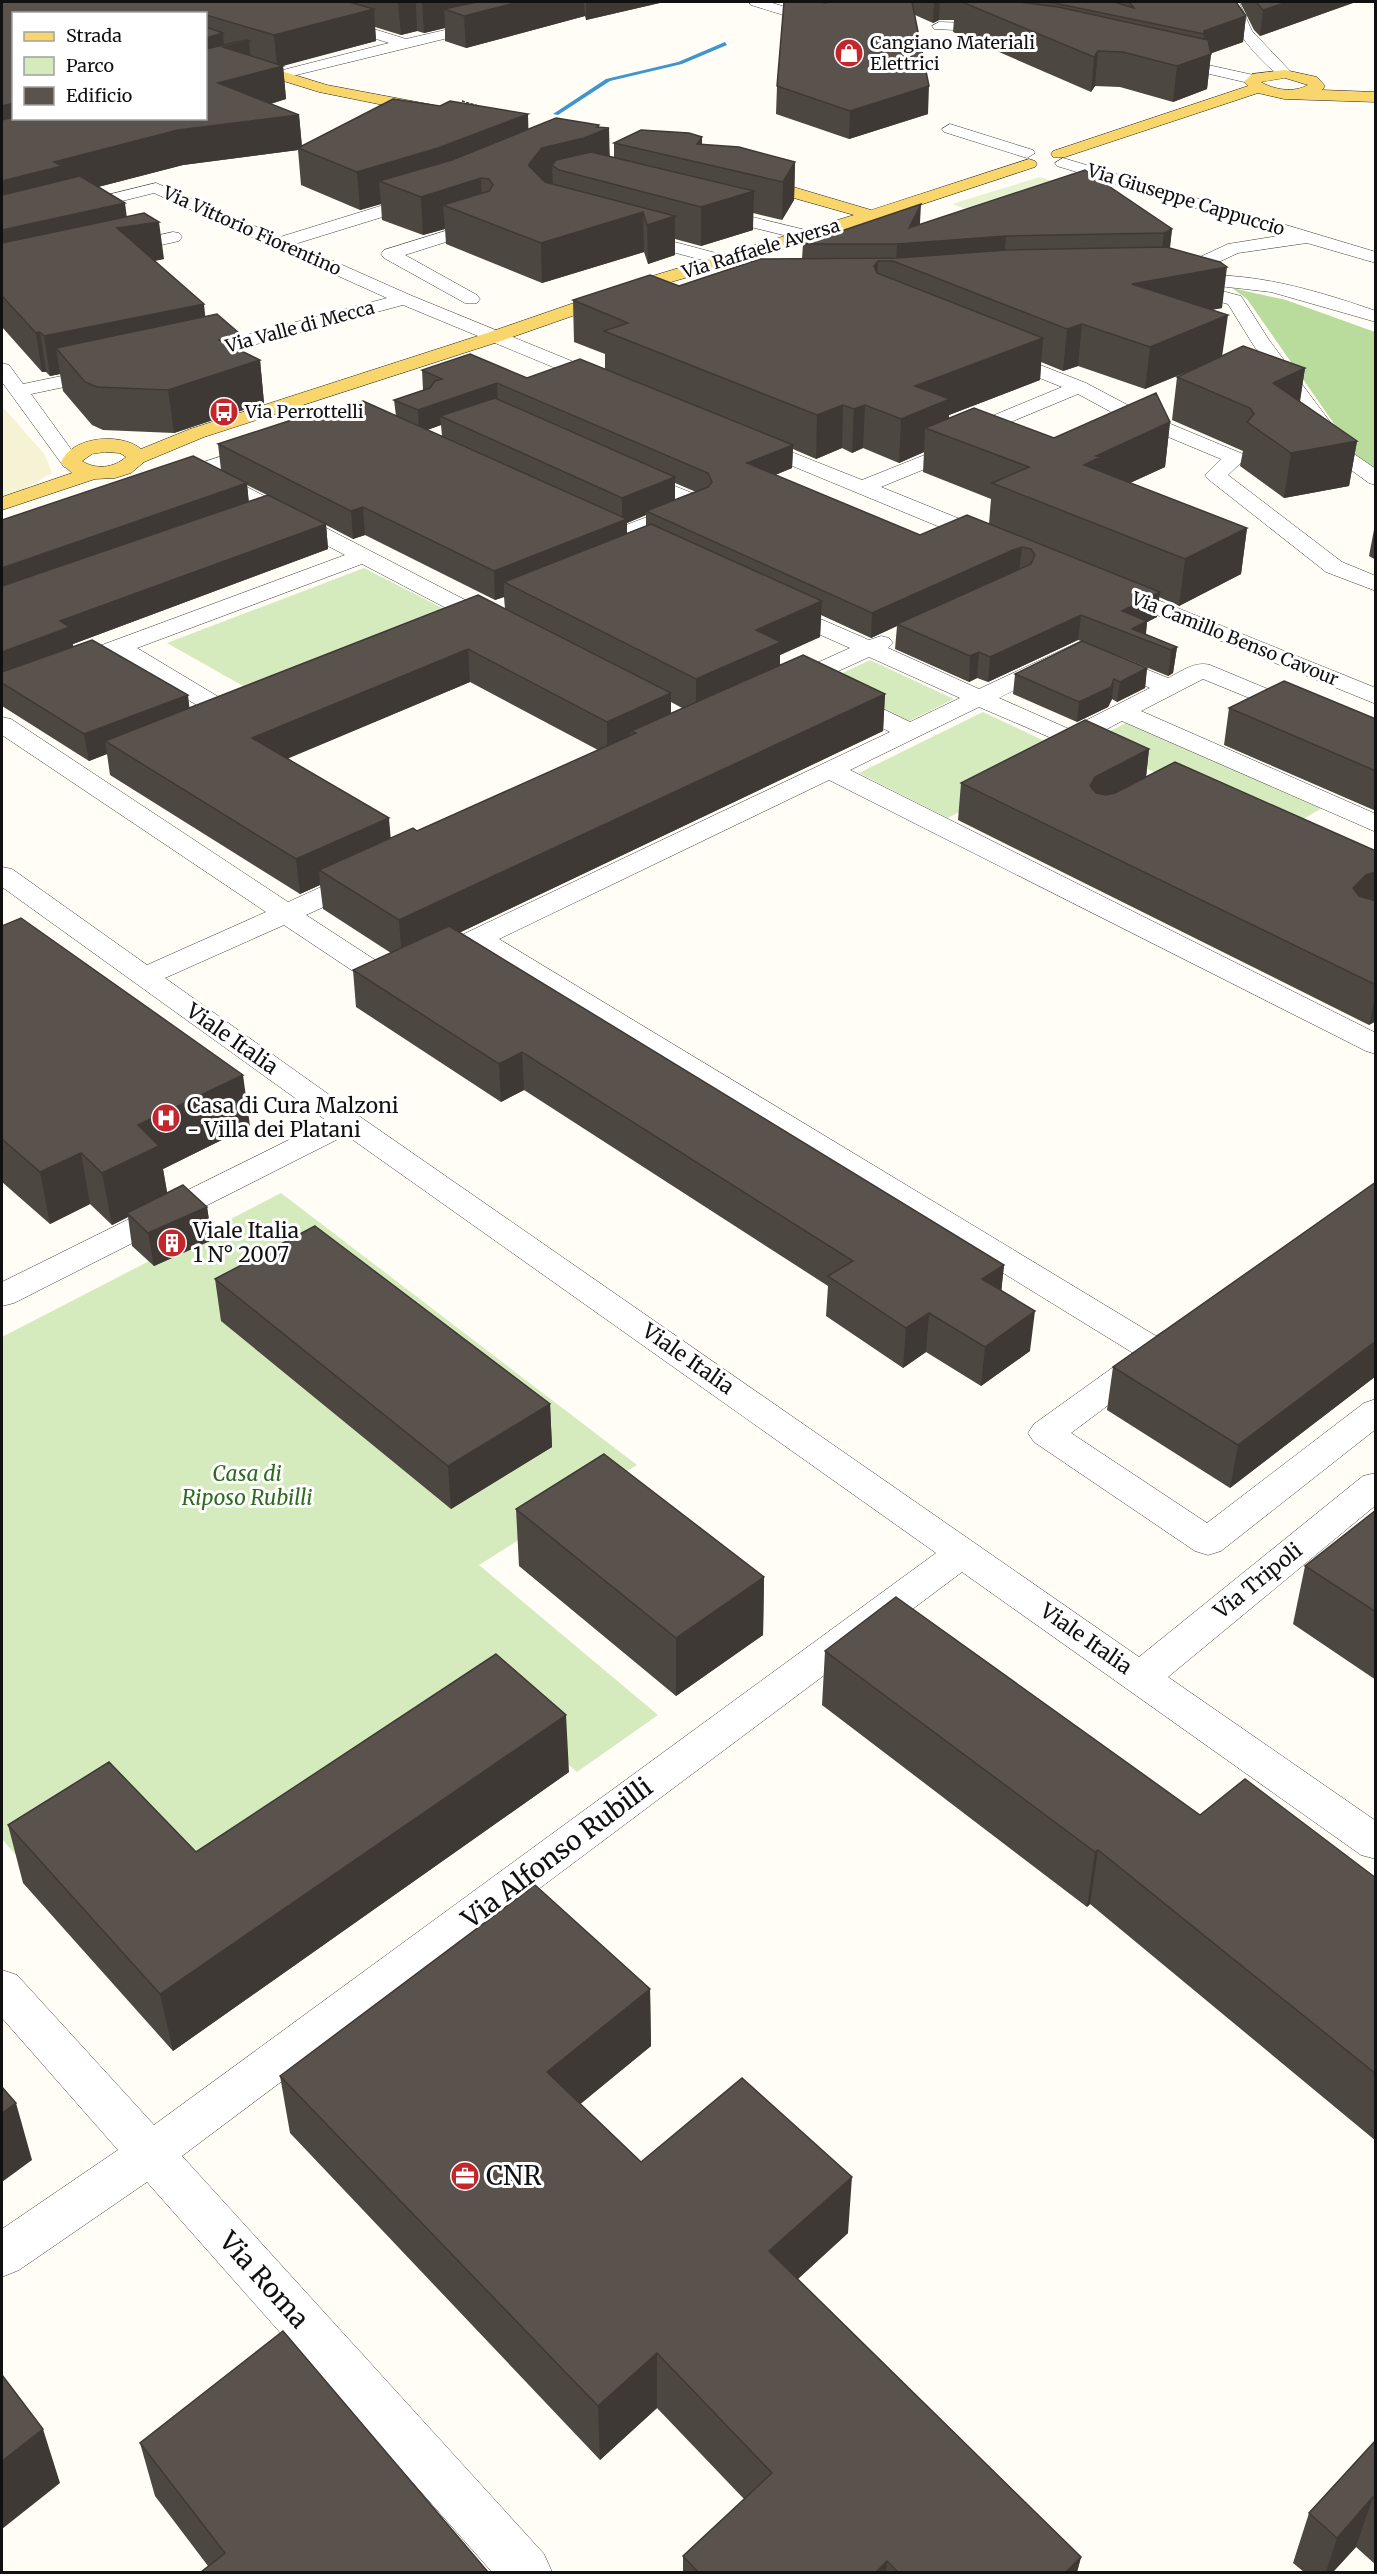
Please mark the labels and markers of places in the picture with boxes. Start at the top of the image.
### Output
place label: Cangiano Materiali Elettrici [870,31,1035,75]
shop icon: Cangiano Materiali Elettrici [833,37,865,69]
bus stop icon: Via Perrottelli [208,396,240,428]
place label: Via Perrottelli [244,400,364,423]
place label: Casa di Cura Malzoni - Villa dei Platani [187,1092,399,1143]
hospital icon: Casa di Cura Malzoni - Villa dei Platani [150,1102,182,1134]
place label: Viale Italia 1 N° 2007 [192,1217,299,1268]
building icon: Viale Italia 1 N° 2007 [156,1227,188,1259]
place label: CNR [486,2159,541,2192]
office icon: CNR [449,2160,481,2192]

